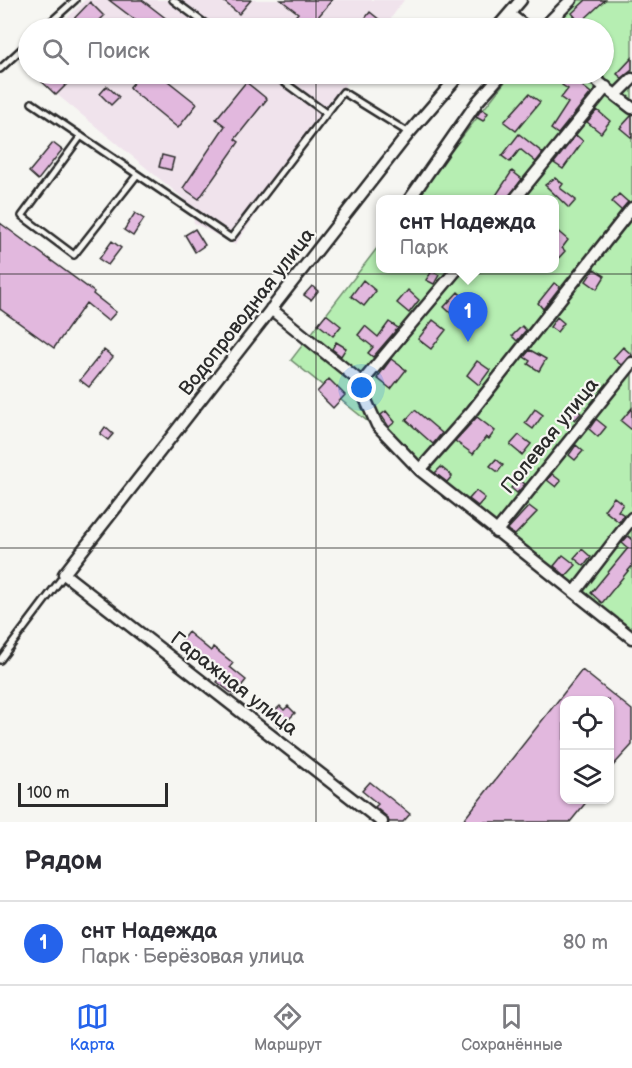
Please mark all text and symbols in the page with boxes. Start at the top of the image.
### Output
search box [18,18,614,84]
icon: search [39,35,72,68]
text: Поиск [87,38,150,65]
popup [376,195,559,273]
text: снт Надежда [400,209,535,236]
street label: Водопроводная улица [174,223,320,401]
text: Парк [400,236,448,260]
pin: 1 [448,292,488,342]
your location [347,373,376,402]
street label: Полевая улица [496,373,604,499]
street label: Гаражная улица [166,627,303,741]
map controls [560,696,614,804]
button: locate [560,696,614,750]
button: layers [560,750,614,804]
scale bar [18,780,168,808]
text: 100 m [27,784,70,803]
text: Рядом [24,846,102,877]
text: снт Надежда [81,918,217,945]
text: 1 [39,931,48,955]
text: 80 m [563,931,608,955]
text: Парк · Берёзовая улица [81,945,304,969]
tab: Карта [70,1000,115,1055]
tab: Маршрут [254,1000,322,1055]
tab: Сохранённые [461,1000,562,1055]

